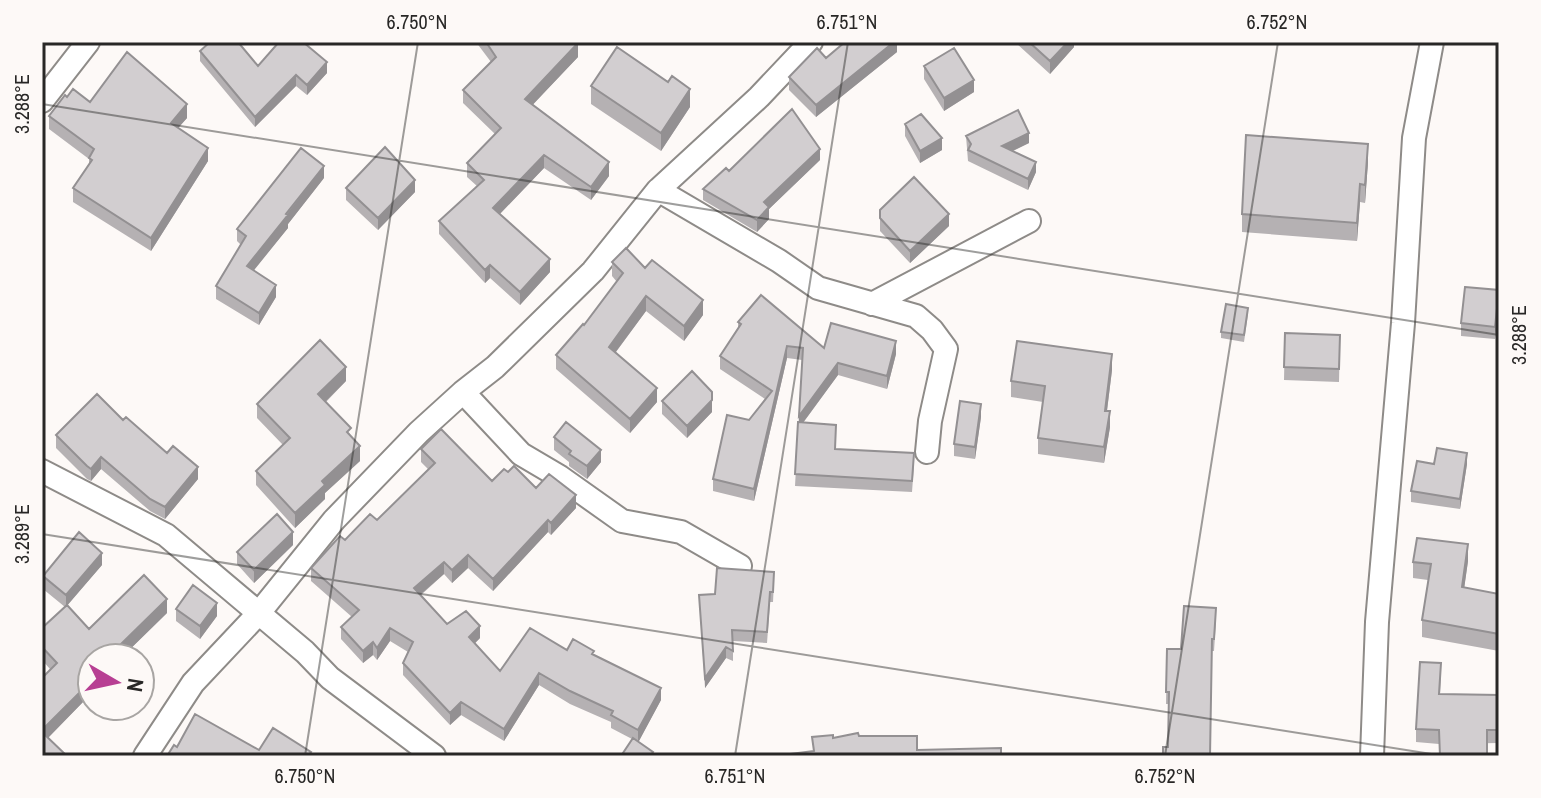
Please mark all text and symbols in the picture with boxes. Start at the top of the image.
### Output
text: 6.750°N [387,8,447,35]
text: 6.751°N [817,8,877,35]
text: 6.752°N [1247,8,1307,35]
text: 3.288°E [8,74,35,134]
text: 3.288°E [1505,305,1532,365]
text: 3.289°E [8,504,35,564]
north arrow [76,642,156,722]
text: N [120,676,152,694]
text: 6.750°N [275,762,335,789]
text: 6.751°N [705,762,765,789]
text: 6.752°N [1135,762,1195,789]

